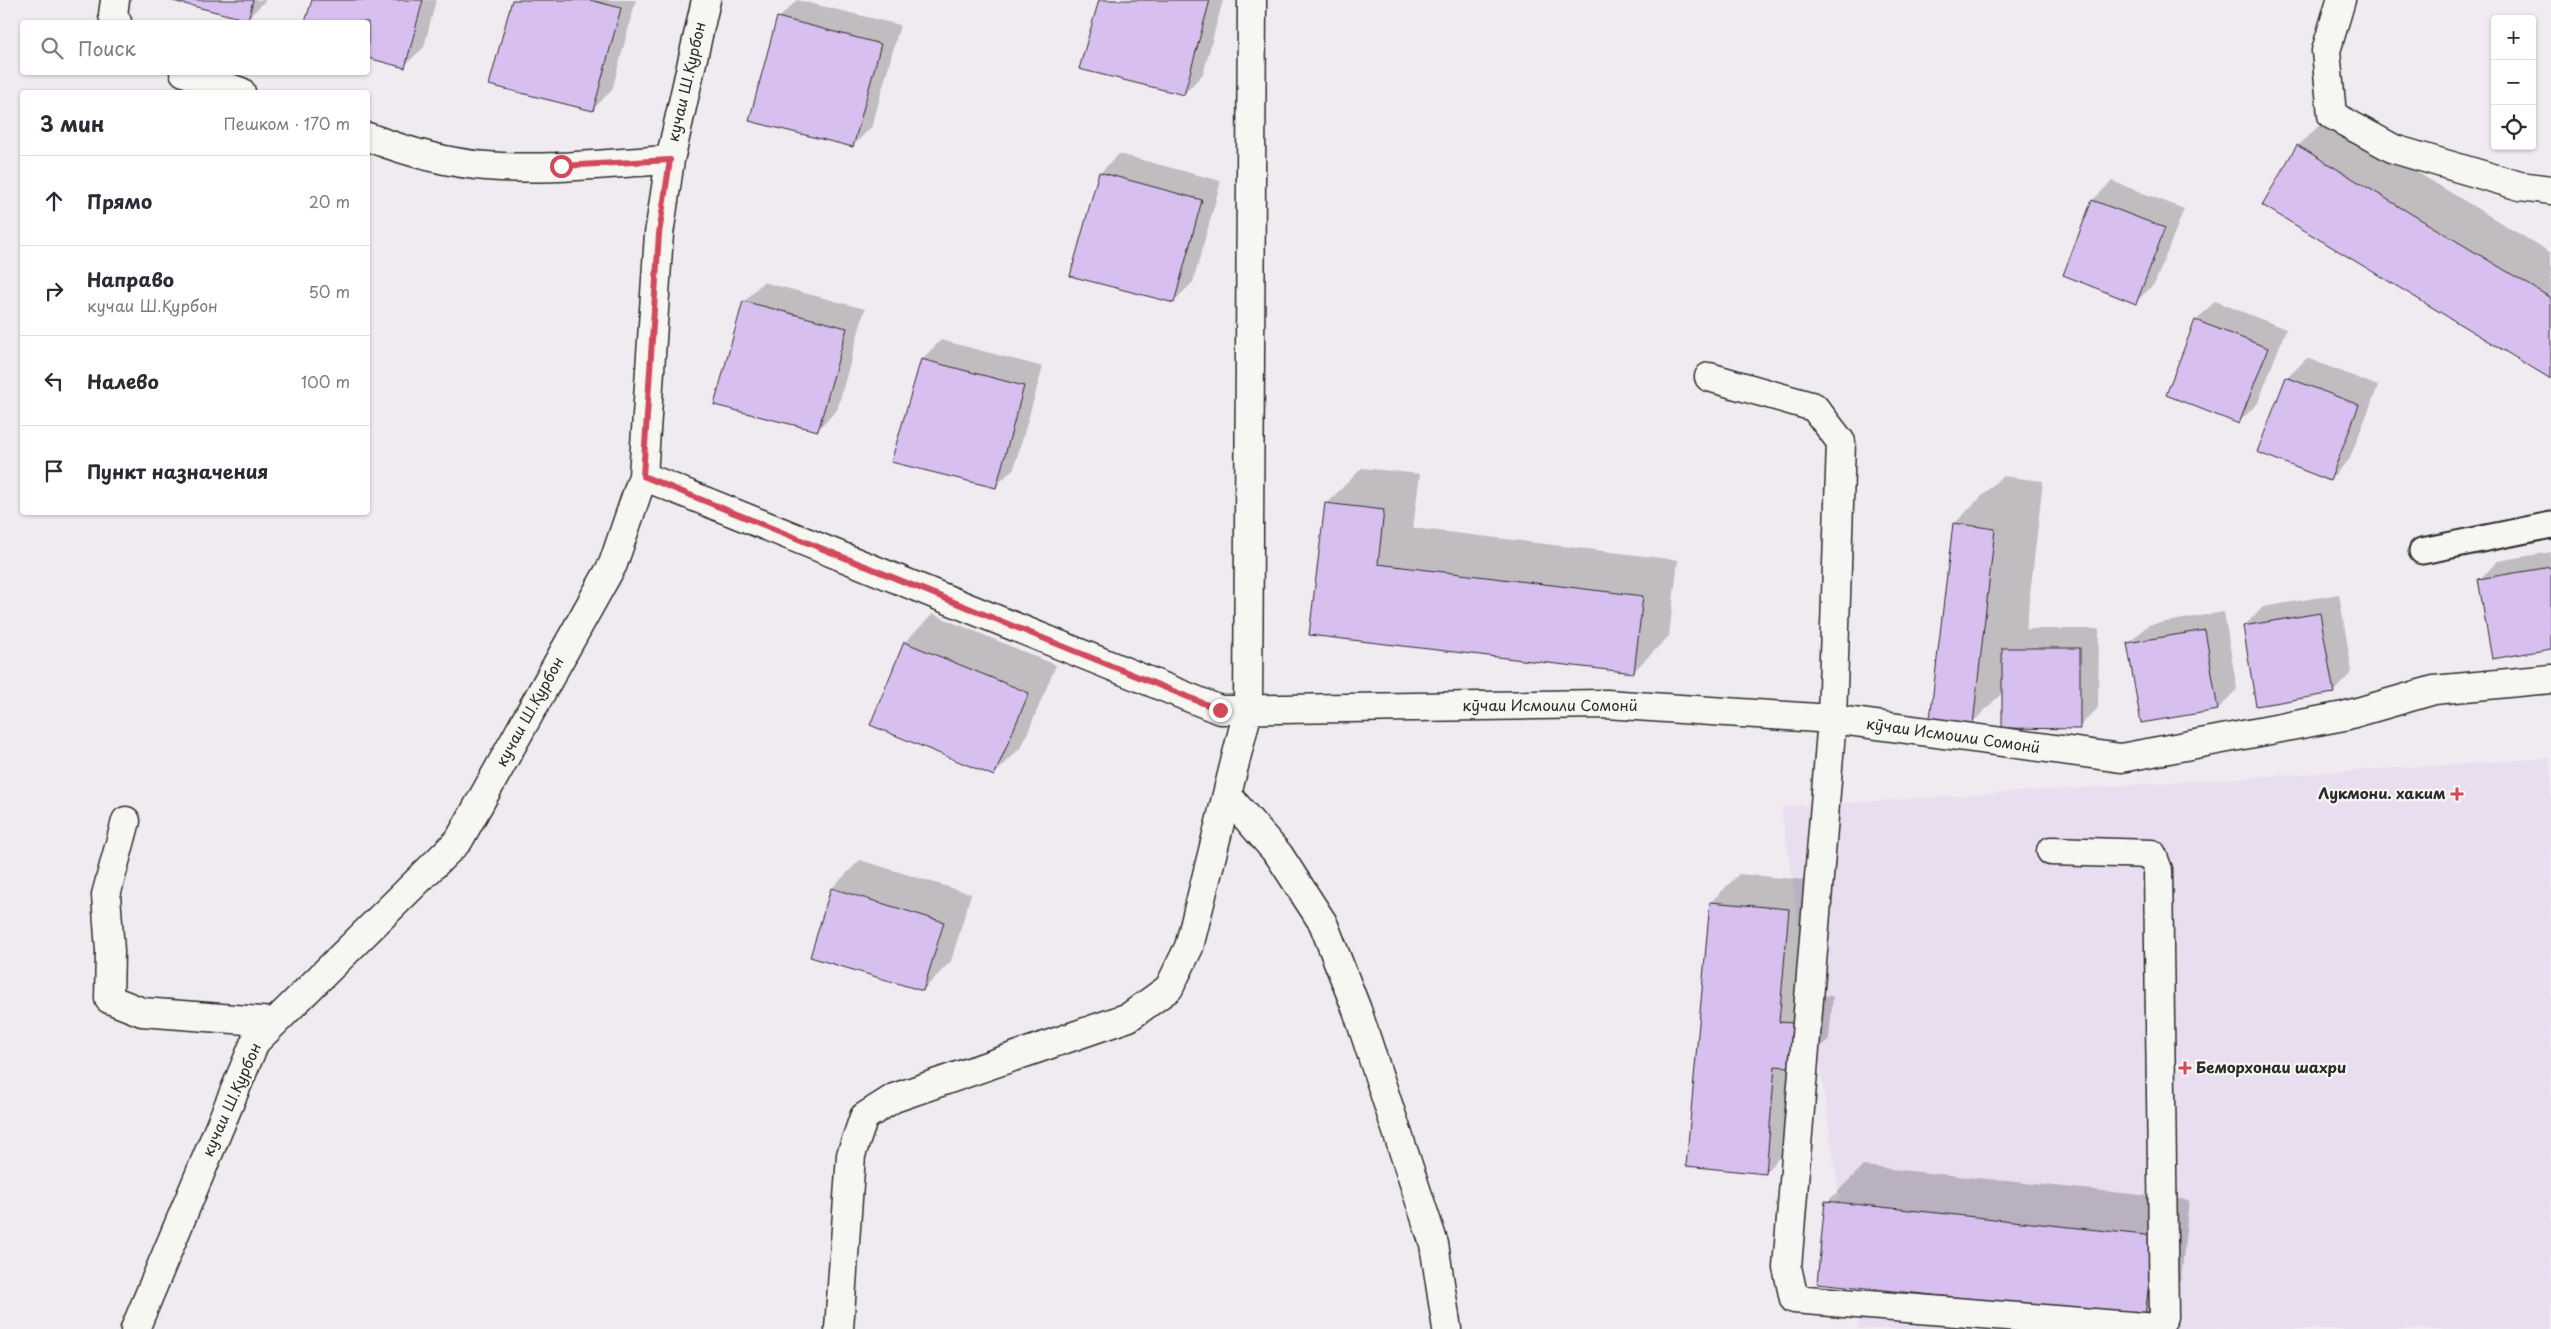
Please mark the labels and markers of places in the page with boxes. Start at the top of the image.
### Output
place label: Лукмони. хаким [2318,781,2446,804]
marker: Лукмони. хаким [2450,787,2464,801]
place label: Беморхонаи шахри [2196,1055,2346,1078]
marker: Беморхонаи шахри [2178,1061,2192,1075]

